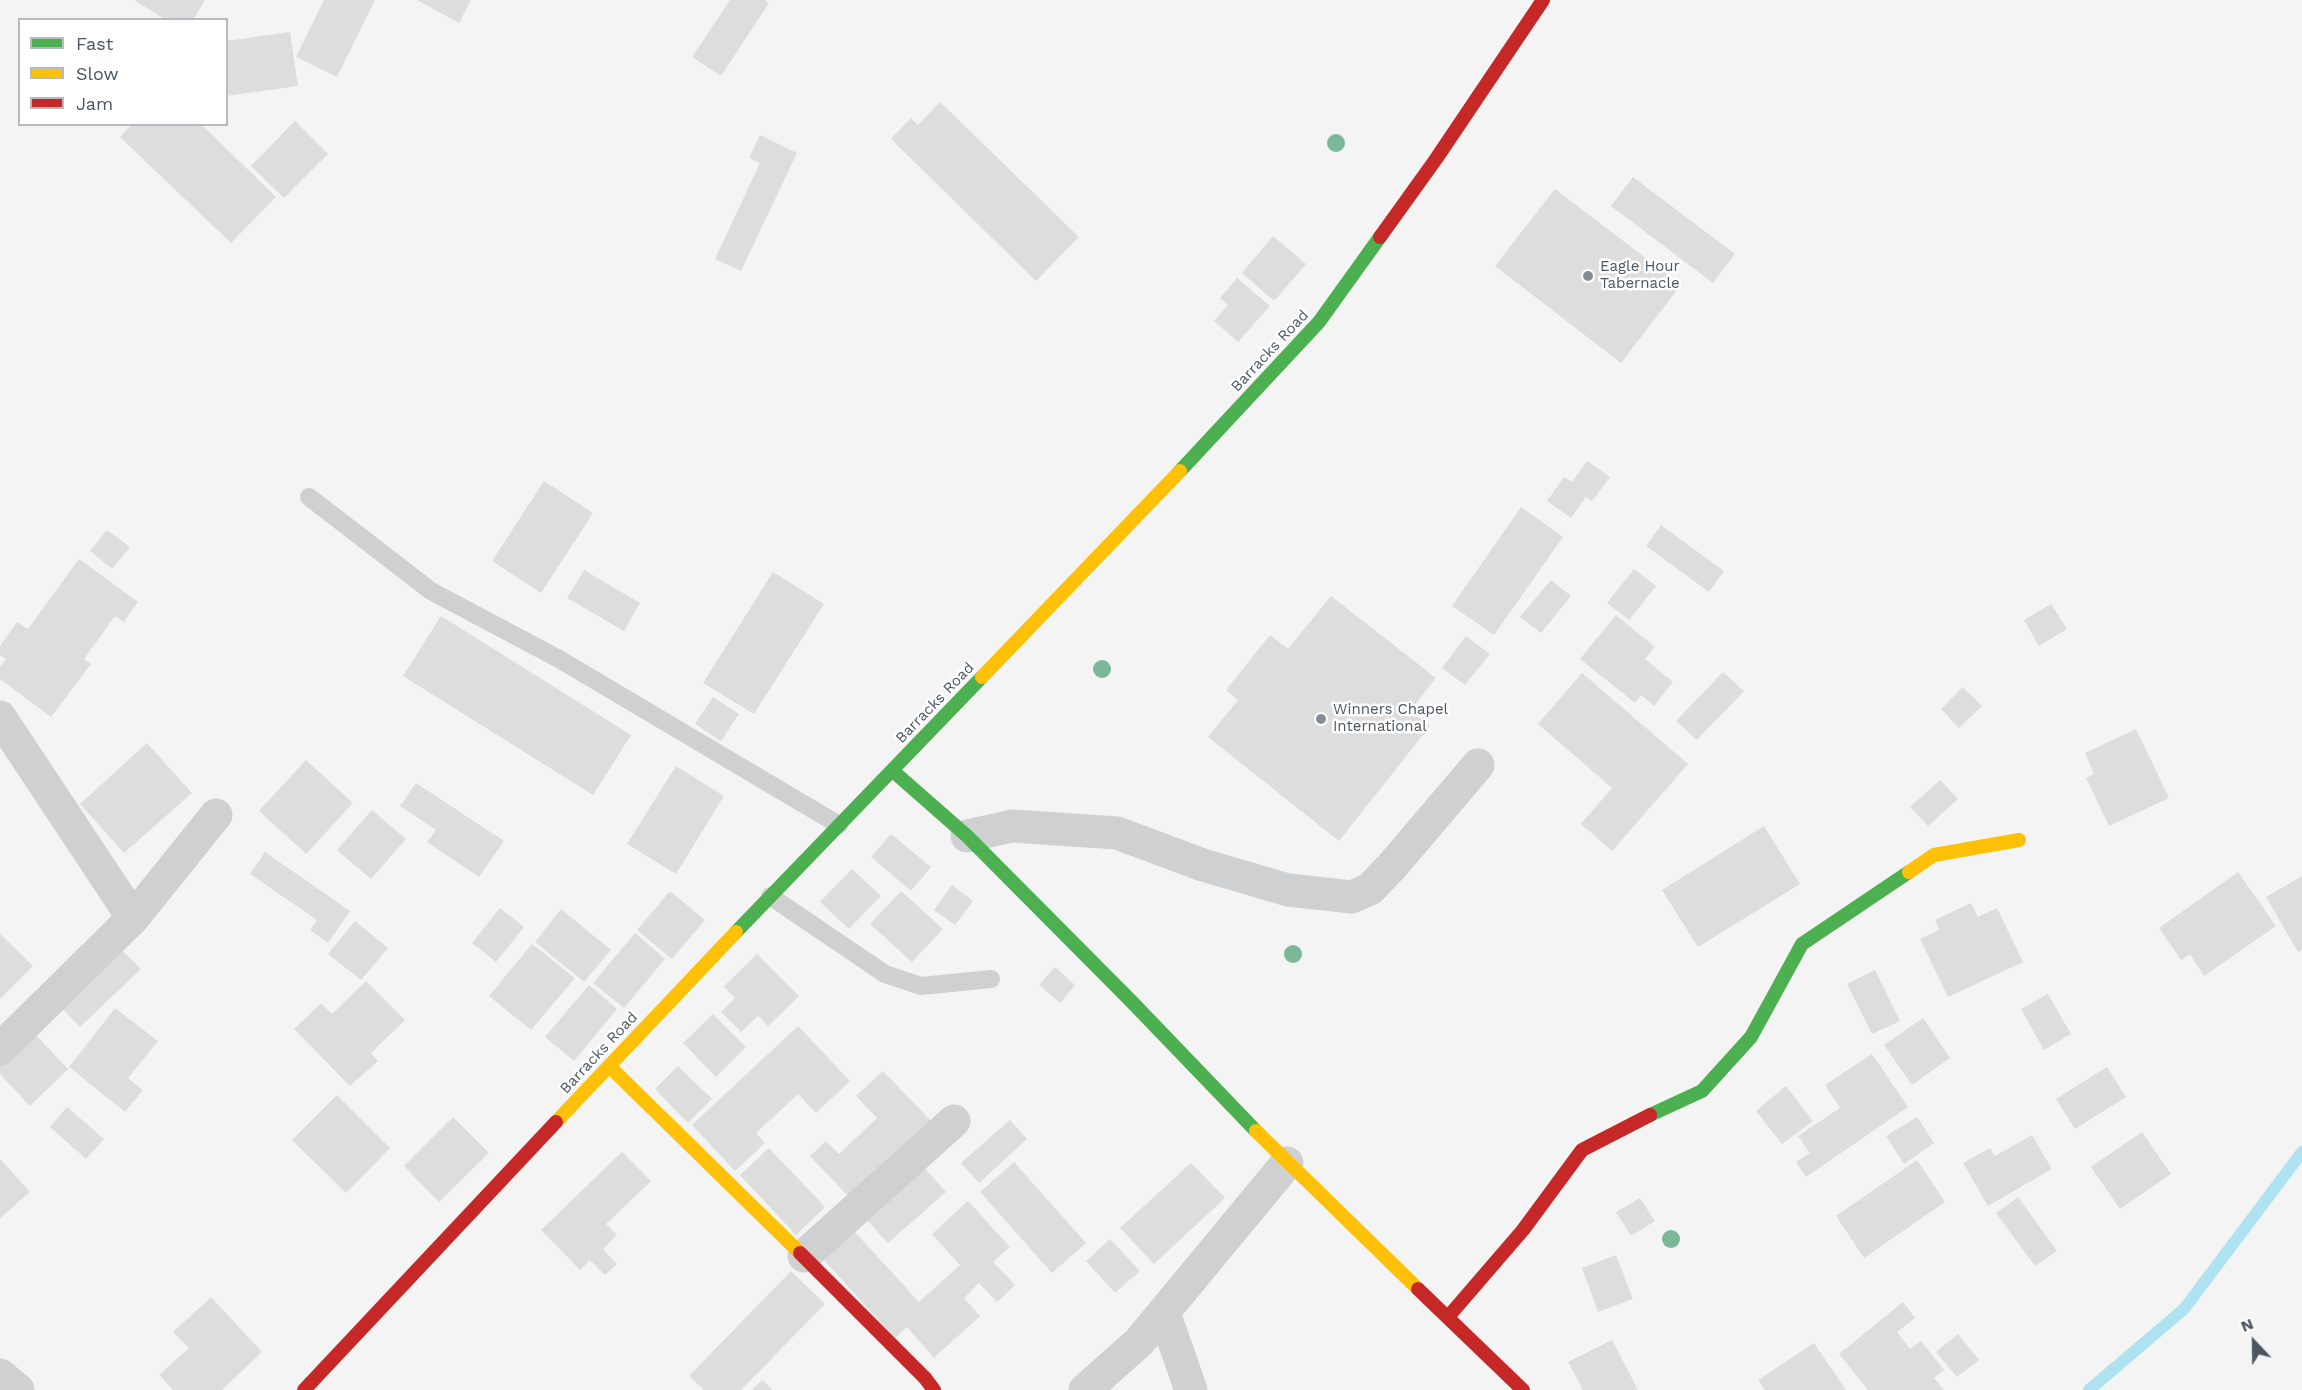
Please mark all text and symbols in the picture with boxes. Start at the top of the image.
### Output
legend [18,18,228,126]
text: Fast [76,33,113,54]
text: Slow [76,63,119,84]
text: Jam [76,93,113,114]
place label: Eagle Hour Tabernacle [1600,258,1680,293]
marker: Eagle Hour Tabernacle [1581,269,1595,283]
street label: Barracks Road [1228,306,1312,396]
street label: Barracks Road [892,659,978,747]
place label: Winners Chapel International [1333,701,1448,736]
marker: Winners Chapel International [1314,712,1328,726]
street label: Barracks Road [557,1008,641,1098]
north arrow [2224,1312,2284,1372]
text: N [2238,1314,2256,1336]

